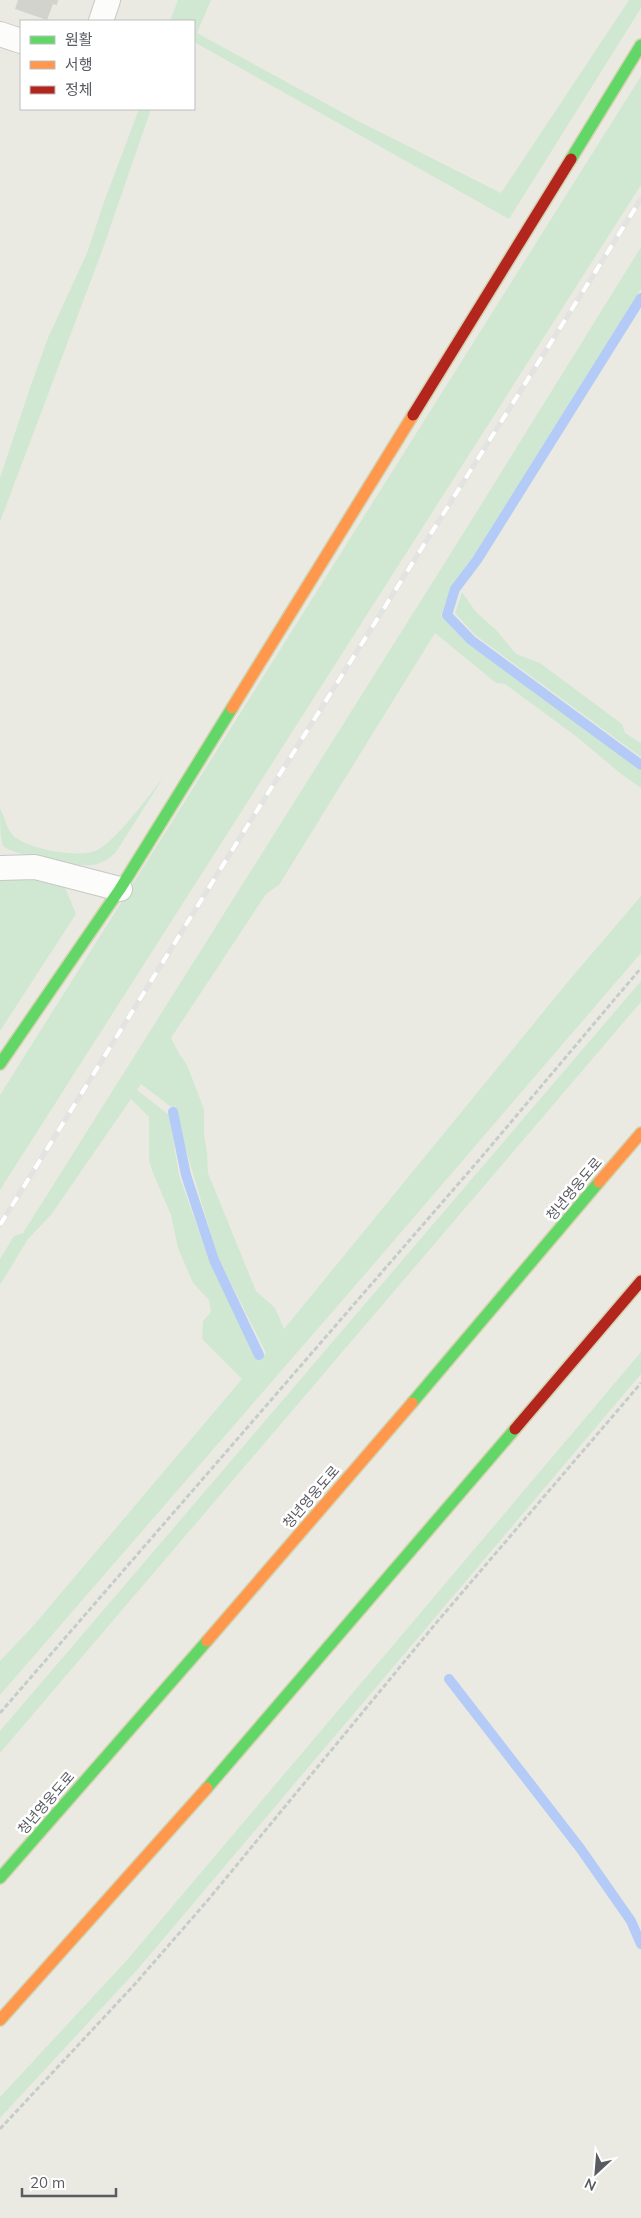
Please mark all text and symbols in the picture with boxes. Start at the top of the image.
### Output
legend [20,20,195,110]
text: 원활 [65,30,93,49]
text: 서행 [65,55,93,74]
text: 정체 [65,80,93,99]
street label: 청년영웅도로 [542,1154,606,1224]
street label: 청년영웅도로 [279,1462,343,1532]
street label: 청년영웅도로 [14,1768,78,1838]
north arrow [571,2148,621,2198]
scale bar [22,2166,116,2198]
text: 20 m [30,2173,65,2192]
text: N [582,2174,599,2195]

